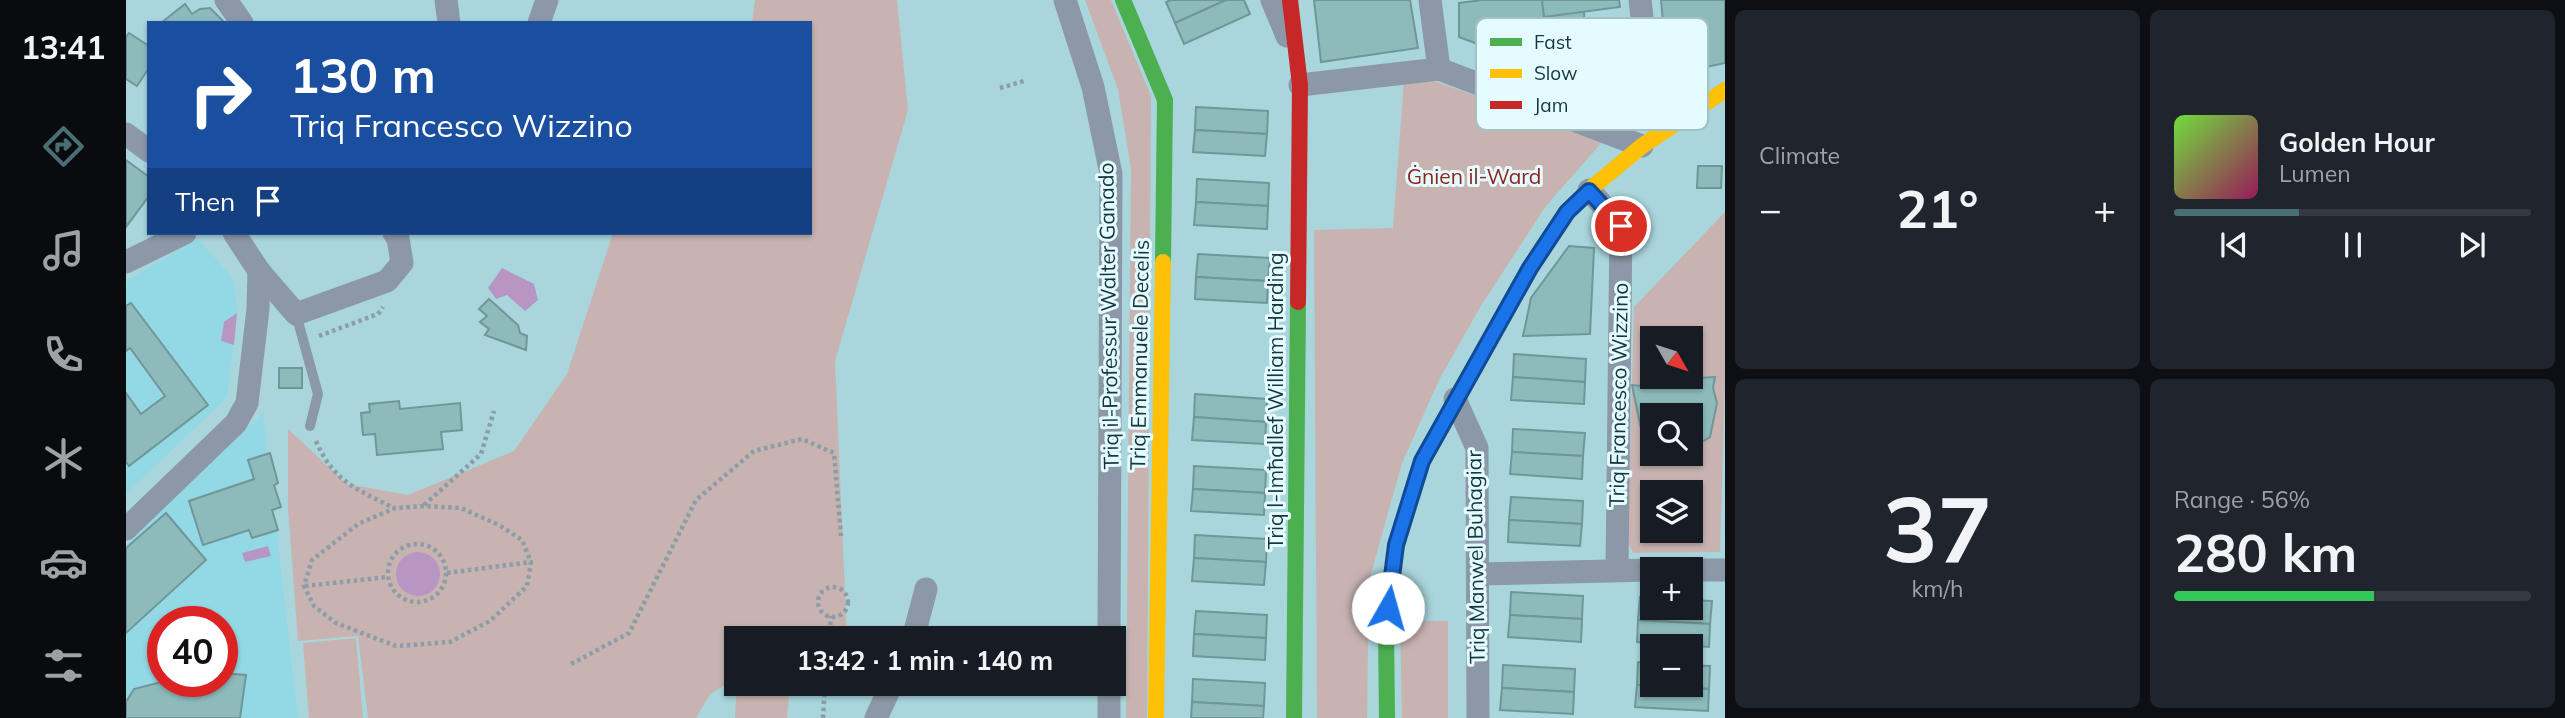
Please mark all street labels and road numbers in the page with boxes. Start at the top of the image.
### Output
street label: Triq il-Professur Walter Ganado [1092,162,1124,470]
street label: Triq Emmanuele Decelis [1124,240,1154,470]
street label: Triq l-Imħallef William Harding [1262,252,1288,550]
street label: Triq Francesco Wizzino [1603,282,1633,508]
street label: Triq Manwel Buhagiar [1460,450,1490,664]

